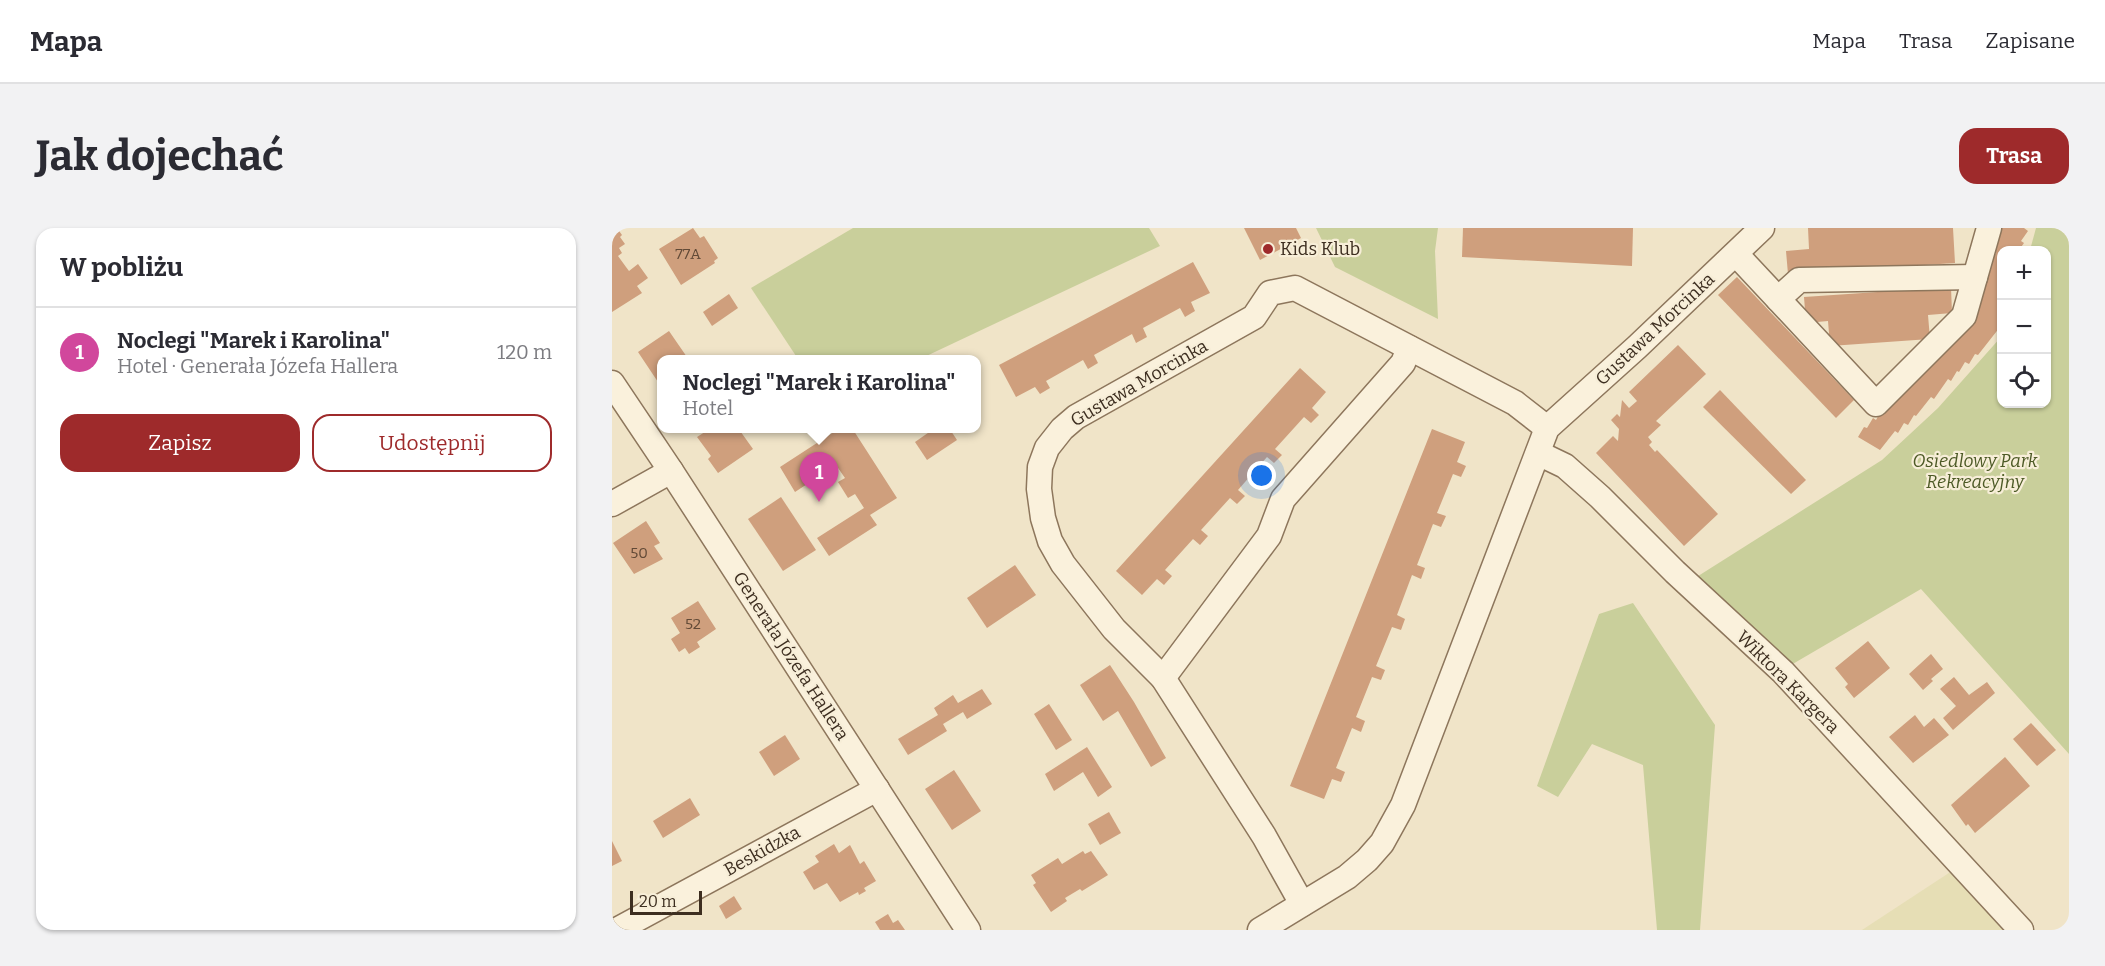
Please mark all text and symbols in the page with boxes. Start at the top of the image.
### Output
text: Mapa [30,25,103,58]
text: Mapa [1812,28,1866,54]
text: Trasa [1899,28,1952,54]
text: Zapisane [1985,28,2075,54]
button: Trasa [1959,128,2069,184]
text: Jak dojechać [36,131,284,181]
place label: Kids Klub [1280,238,1360,260]
marker: Kids Klub [1261,242,1275,256]
house number: 77A [675,245,701,263]
map controls [1997,246,2051,408]
button: + [1997,246,2051,300]
text: W pobliżu [60,252,183,283]
street label: Gustawa Morcinka [1591,268,1719,390]
button: − [1997,300,2051,354]
text: Noclegi "Marek i Karolina" [117,327,390,354]
street label: Gustawa Morcinka [1066,335,1212,431]
text: 1 [75,340,84,364]
text: 120 m [497,340,552,364]
text: Hotel · Generała Józefa Hallera [117,354,398,378]
button: locate [1997,354,2051,408]
popup [657,355,981,433]
text: Noclegi "Marek i Karolina" [683,369,955,396]
text: Hotel [683,396,733,420]
button: Zapisz [60,414,300,472]
button: Udostępnij [312,414,552,472]
park label: Osiedlowy Park Rekreacyjny [1912,450,2038,493]
pin: 1 [800,452,838,502]
your location [1247,461,1276,490]
house number: 50 [630,544,648,562]
street label: Generała Józefa Hallera [728,568,854,745]
house number: 52 [685,615,701,633]
street label: Wiktora Kargera [1732,626,1844,738]
street label: Beskidzka [720,821,804,881]
scale bar [630,888,702,916]
text: 20 m [639,892,676,911]

